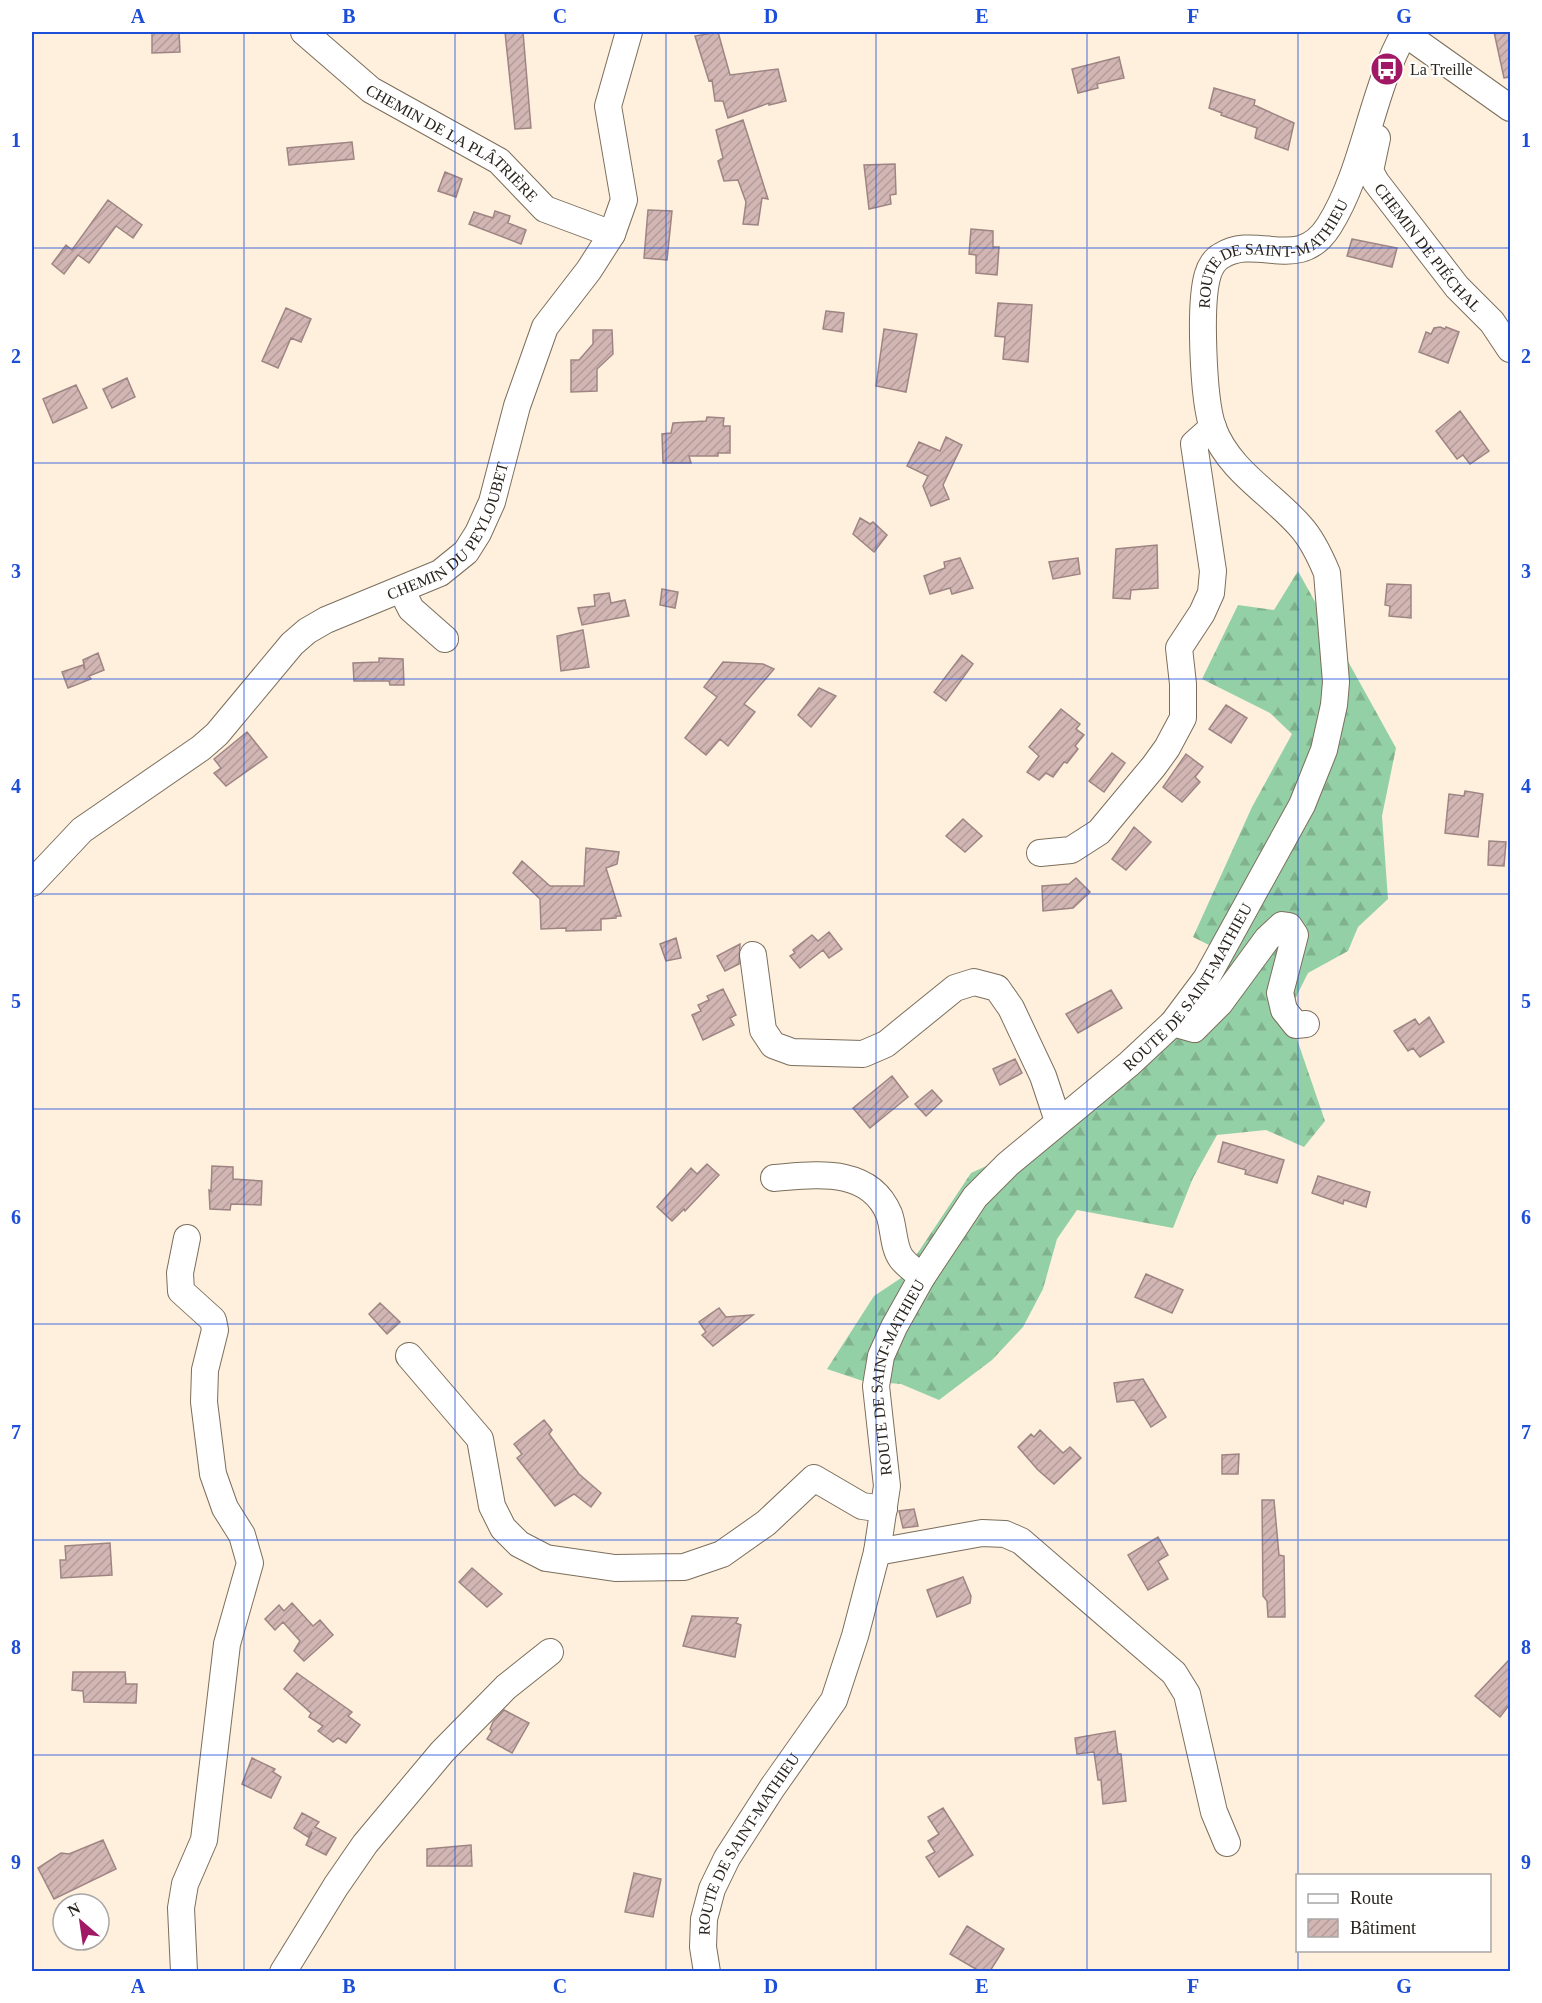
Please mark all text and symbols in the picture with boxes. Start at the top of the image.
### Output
text: A [131,5,146,27]
text: B [342,5,356,27]
text: C [553,5,567,27]
text: D [764,5,778,27]
text: E [975,5,989,27]
text: F [1187,5,1199,27]
text: G [1396,5,1412,27]
bus stop icon: La Treille [1369,51,1405,87]
place label: La Treille [1410,61,1473,78]
street label: CHEMIN DE LA PLÂTRIÈRE [363,81,541,205]
text: 1 [11,129,21,151]
text: 1 [1521,129,1531,151]
street label: CHEMIN DE PIÉCHAL [1371,180,1485,315]
street label: ROUTE DE SAINT-MATHIEU [1195,196,1351,309]
text: 2 [11,345,21,367]
text: 2 [1521,345,1531,367]
street label: CHEMIN DU PEYLOUBET [384,460,511,603]
text: 3 [11,560,21,582]
text: 3 [1521,560,1531,582]
text: 4 [11,775,21,797]
text: 4 [1521,775,1531,797]
street label: ROUTE DE SAINT-MATHIEU [1120,900,1255,1074]
text: 5 [11,990,21,1012]
text: 5 [1521,990,1531,1012]
text: 6 [11,1206,21,1228]
text: 6 [1521,1206,1531,1228]
street label: ROUTE DE SAINT-MATHIEU [868,1276,928,1476]
text: 7 [11,1421,21,1443]
text: 7 [1521,1421,1531,1443]
text: 8 [11,1636,21,1658]
text: 8 [1521,1636,1531,1658]
street label: ROUTE DE SAINT-MATHIEU [695,1750,803,1936]
text: 9 [11,1851,21,1873]
text: 9 [1521,1851,1531,1873]
legend [1296,1874,1491,1952]
text: Route [1350,1888,1393,1908]
north arrow [51,1892,111,1952]
text: N [65,1899,84,1920]
text: Bâtiment [1350,1918,1416,1938]
text: A [131,1975,146,1997]
text: B [342,1975,356,1997]
text: C [553,1975,567,1997]
text: D [764,1975,778,1997]
text: E [975,1975,989,1997]
text: F [1187,1975,1199,1997]
text: G [1396,1975,1412,1997]

